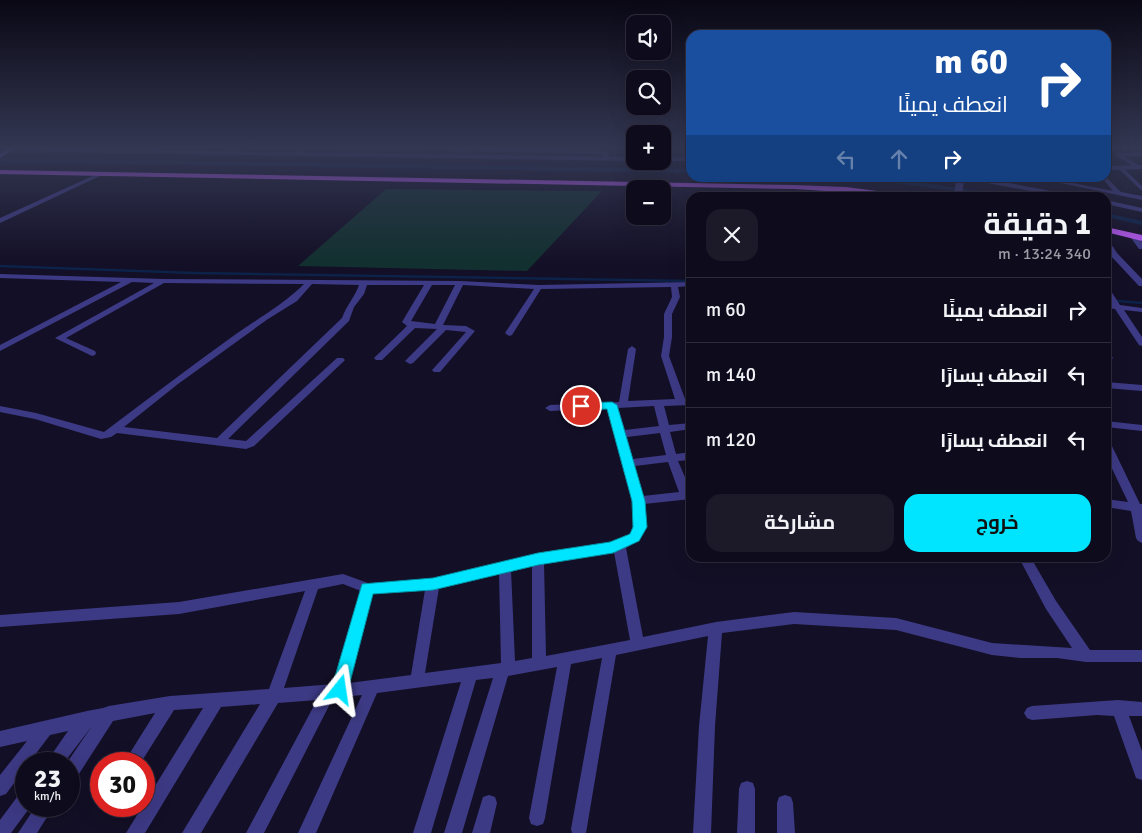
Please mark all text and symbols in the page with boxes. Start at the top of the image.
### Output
map controls [626,15,671,225]
button: sound [626,15,671,60]
text: 60 m [934,40,1008,83]
icon: right [1026,50,1091,115]
button: search [626,70,671,115]
text: انعطف يمينًا [898,91,1008,118]
button: + [626,125,671,170]
icon: left [832,145,860,173]
icon: ahead [885,145,913,173]
icon: right [938,145,966,173]
button: − [626,180,671,225]
text: 1 دقيقة [983,206,1091,243]
button: close [706,209,758,261]
text: 340 m · 13:24 [998,244,1091,264]
icon: right [1063,296,1091,324]
text: 60 m [706,298,746,322]
text: انعطف يمينًا [943,299,1048,323]
icon: left [1063,361,1091,389]
text: 140 m [706,363,756,387]
text: انعطف يسارًا [940,364,1048,388]
pin [560,385,602,427]
icon: arrive [567,392,595,420]
icon: left [1063,426,1091,454]
text: 120 m [706,428,756,452]
text: انعطف يسارًا [940,429,1048,453]
button: مشاركة [706,494,894,552]
button: خروج [904,494,1091,552]
position arrow [313,663,365,715]
speed limit sign: 30 [90,752,155,817]
text: 23 [34,763,61,794]
text: km/h [34,789,61,804]

